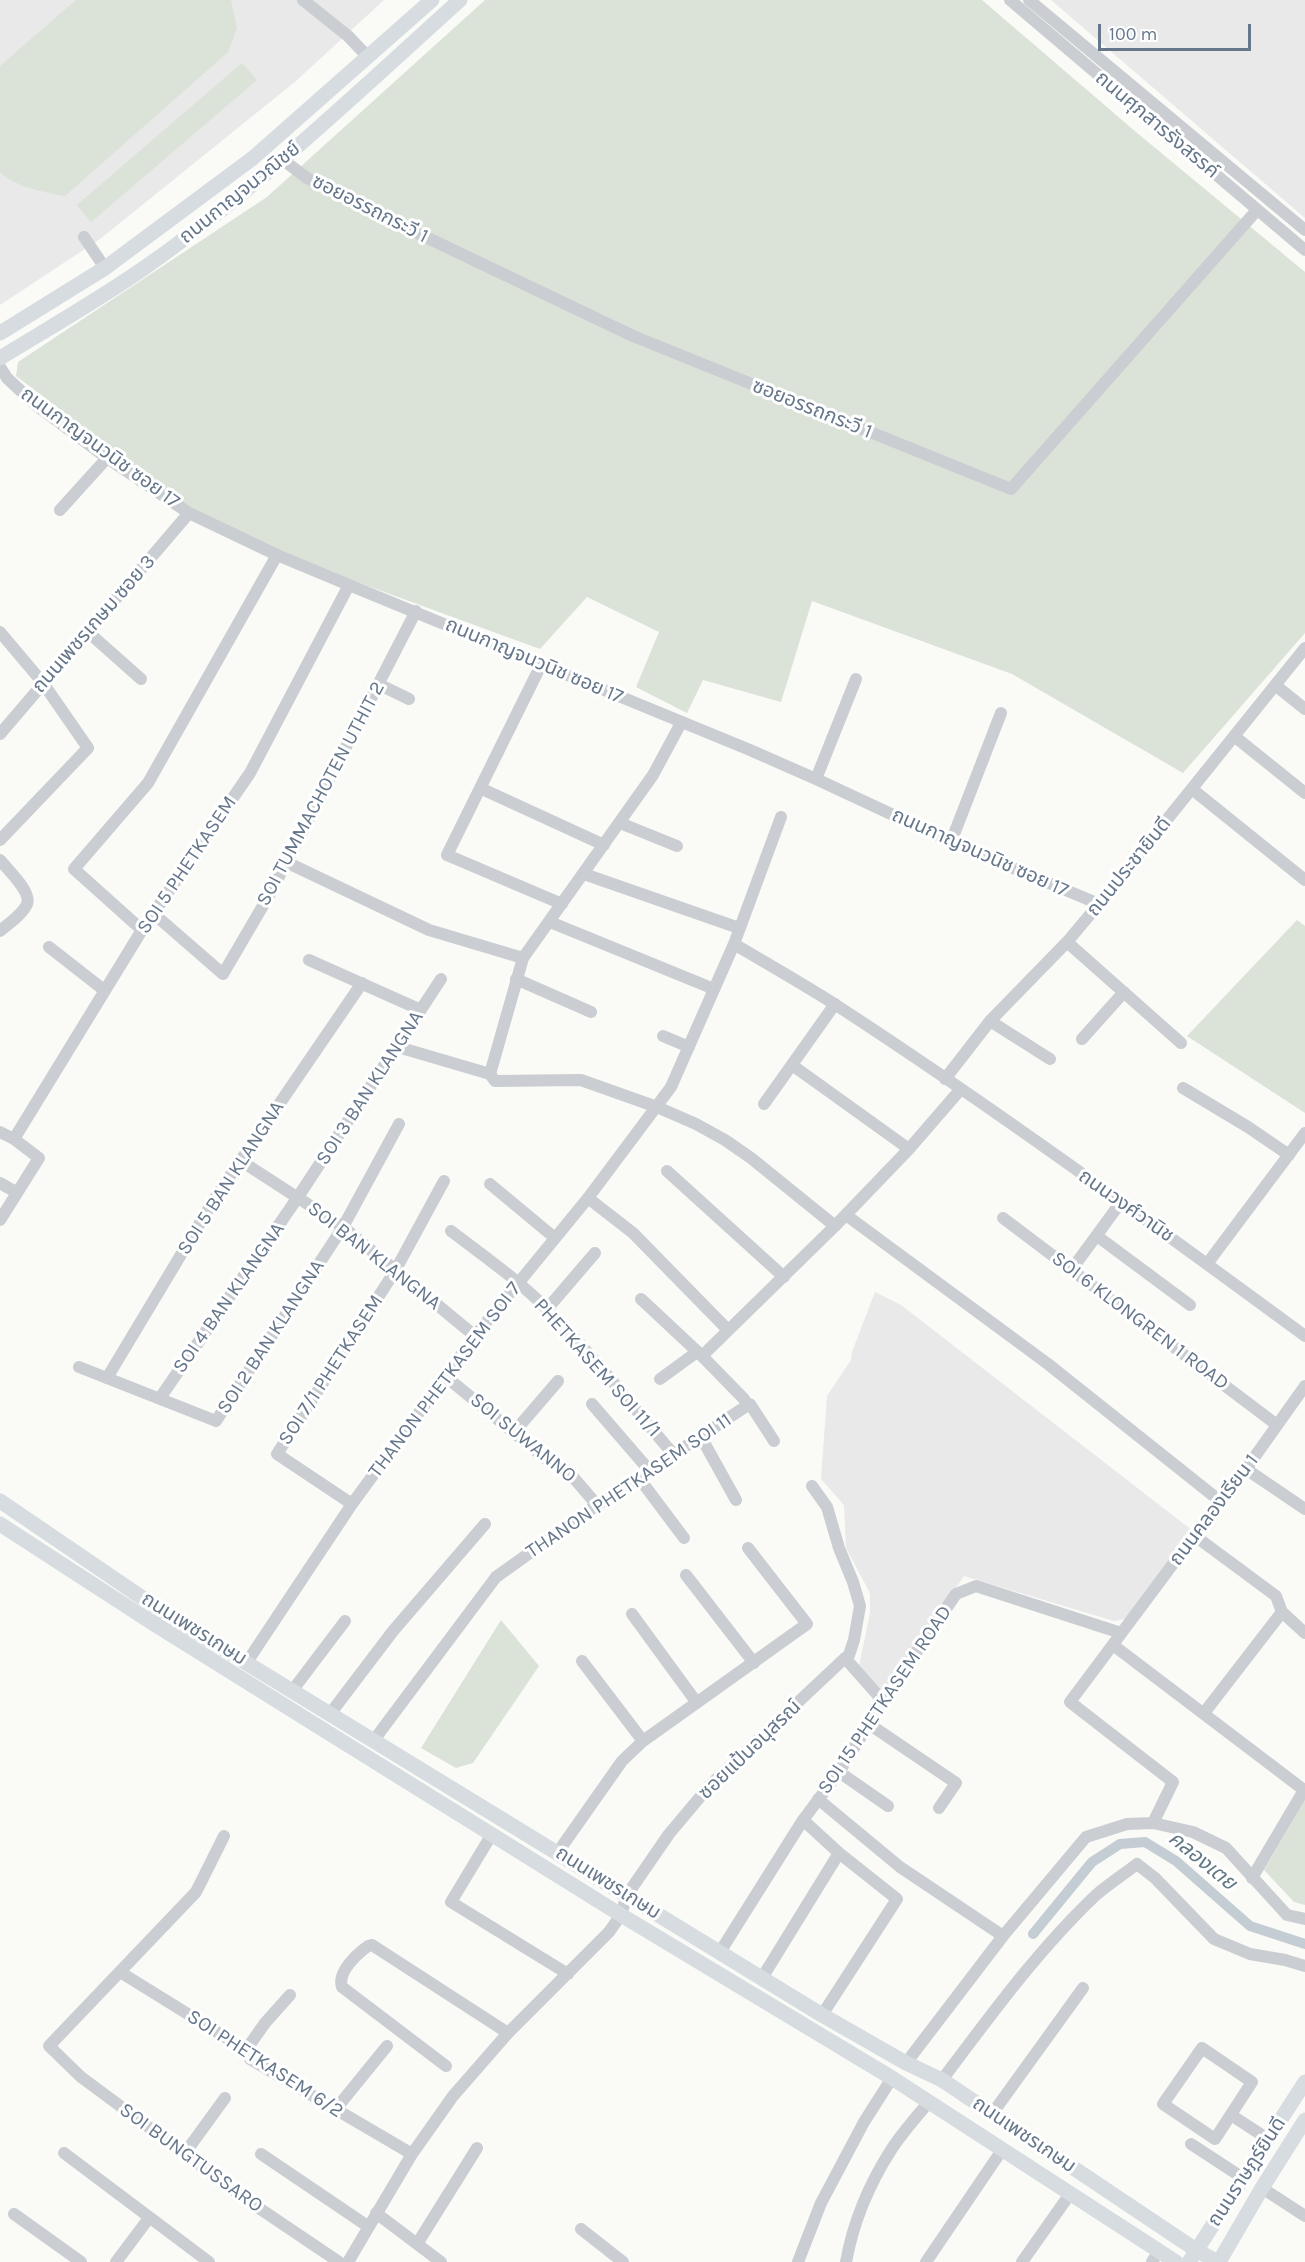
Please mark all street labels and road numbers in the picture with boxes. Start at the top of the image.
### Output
street label: ถนนศุภสารรังสรรค์ [1090,66,1224,184]
street label: ถนนกาญจนวณิชย์ [175,137,305,249]
street label: ซอยอรรถกระวี 1 [308,169,432,249]
street label: ซอยอรรถกระวี 1 [749,374,875,444]
street label: ถนนกาญจนวนิช ซอย 17 [16,382,184,514]
street label: ถนนเพชรเกษม ซอย 3 [27,550,161,698]
street label: ถนนกาญจนวนิช ซอย 17 [441,613,627,709]
street label: SOI TUMMACHOTEN UTHIT 2 [252,678,390,910]
street label: SOI 5 PHETKASEM [132,792,242,938]
street label: ถนนกาญจนวนิช ซอย 17 [888,803,1072,903]
street label: ถนนประชายินดี [1082,813,1176,921]
street label: SOI 3 BAN KLANGNA [311,1006,429,1170]
street label: SOI 5 BAN KLANGNA [172,1097,290,1259]
street label: ถนนวงศ์วานิช [1074,1164,1178,1248]
street label: SOI BAN KLANGNA [303,1197,445,1315]
street label: SOI 4 BAN KLANGNA [168,1218,290,1378]
street label: SOI 6 KLONGREN 1 ROAD [1047,1247,1233,1395]
street label: SOI 2 BAN KLANGNA [212,1256,330,1418]
street label: THANON PHETKASEM SOI 7 [364,1277,526,1483]
street label: SOI 7/1 PHETKASEM [273,1290,389,1450]
street label: PHETKASEM SOI 11/1 [528,1294,666,1442]
street label: SOI SUWANNO [465,1388,581,1488]
street label: THANON PHETKASEM SOI 11 [522,1408,736,1564]
street label: ถนนคลองเรียน 1 [1164,1449,1264,1571]
street label: ถนนเพชรเกษม [137,1587,251,1671]
street label: SOI 15 PHETKASEM ROAD [813,1601,957,1799]
street label: ซอยแป้นอนุสรณ์ [694,1695,806,1805]
street label: ถนนเพชรเกษม [551,1841,665,1925]
street label: SOI PHETKASEM 6/2 [182,2005,348,2123]
street label: ถนนเพชรเกษม [968,2092,1080,2178]
street label: SOI BUNGTUSSARO [115,2098,267,2218]
street label: ถนนราษฎร์ยินดี [1203,2113,1291,2231]

